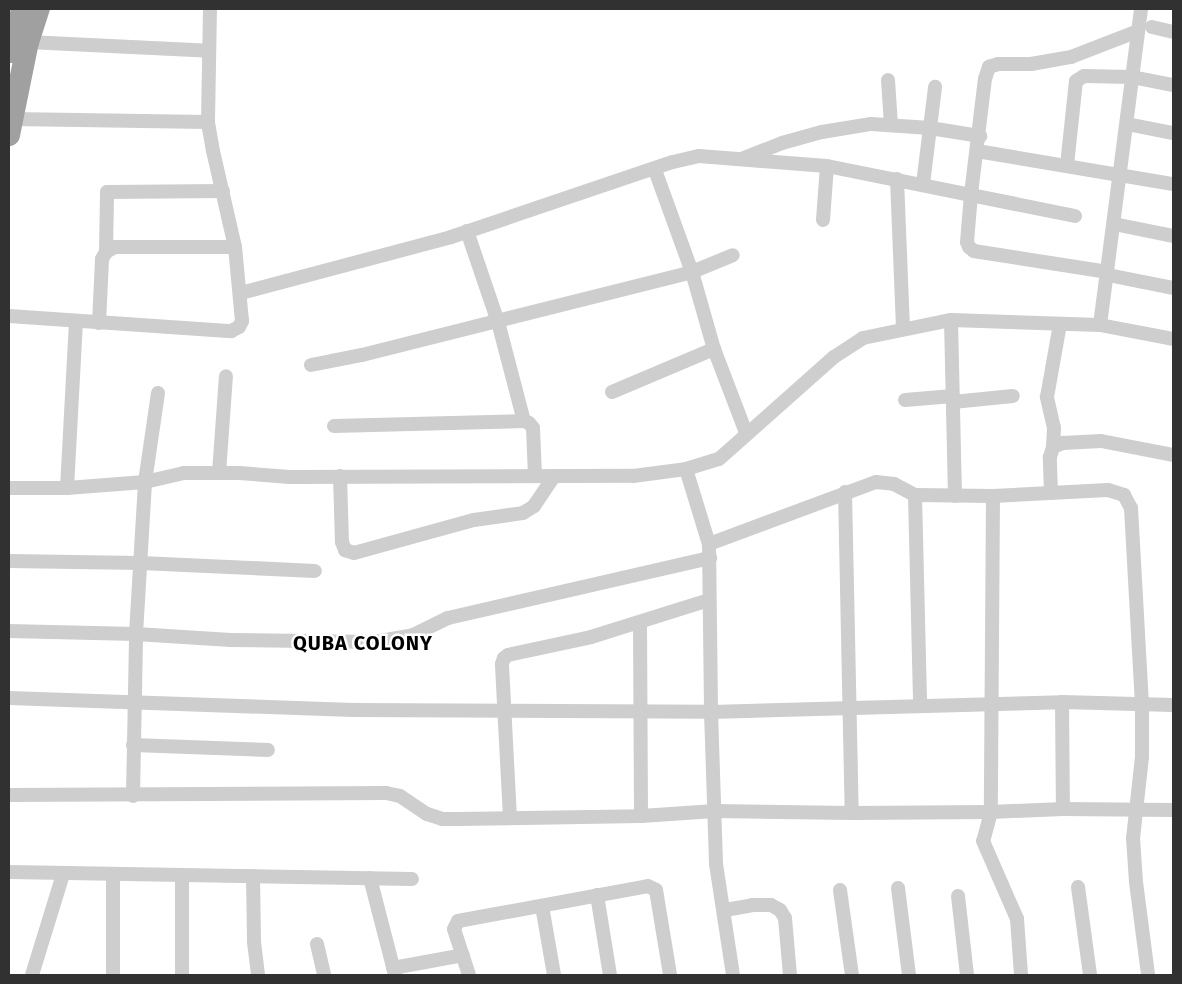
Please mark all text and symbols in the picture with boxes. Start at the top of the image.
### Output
district label: QUBA COLONY [292,631,434,655]

